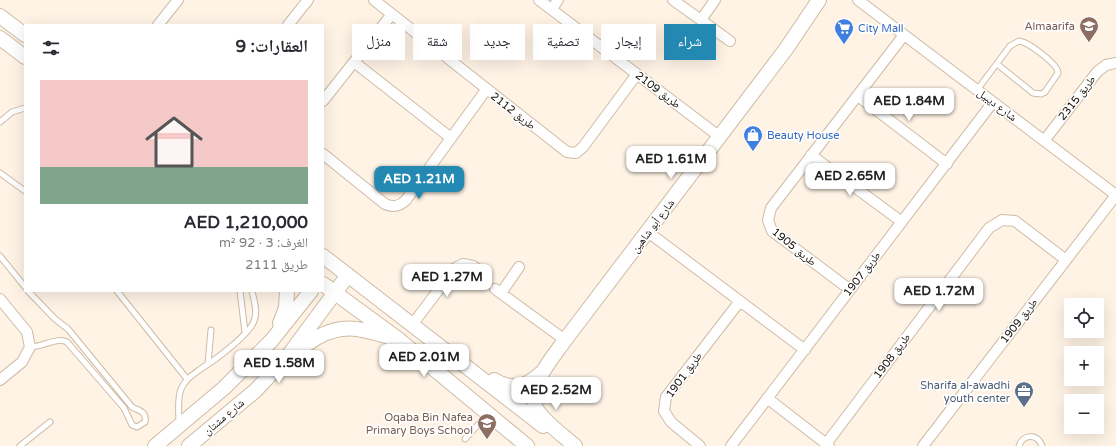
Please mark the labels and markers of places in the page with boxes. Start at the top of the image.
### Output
school or university icon: Almaarifa [1078,15,1100,43]
supermarket icon: City Mall [833,17,855,45]
place label: Almaarifa [1024,20,1075,33]
place label: City Mall [858,22,904,35]
pin: AED 1.84M [863,88,955,122]
shop icon: Beauty House [742,124,764,152]
place label: Beauty House [767,129,840,142]
pin: AED 1.61M [625,146,717,180]
pin: AED 2.65M [804,163,896,197]
pin: AED 1.21M [373,166,465,200]
pin: AED 1.27M [401,264,493,298]
pin: AED 1.72M [893,278,985,312]
pin: AED 2.01M [378,344,470,378]
pin: AED 1.58M [233,350,325,384]
pin: AED 2.52M [510,377,602,411]
place label: Sharifa al-awadhi youth center [920,379,1011,405]
office icon: Sharifa al-awadhi youth center [1013,380,1035,408]
place label: Oqaba Bin Nafea Primary Boys School [366,411,473,437]
school or university icon: Oqaba Bin Nafea Primary Boys School [476,412,498,440]

